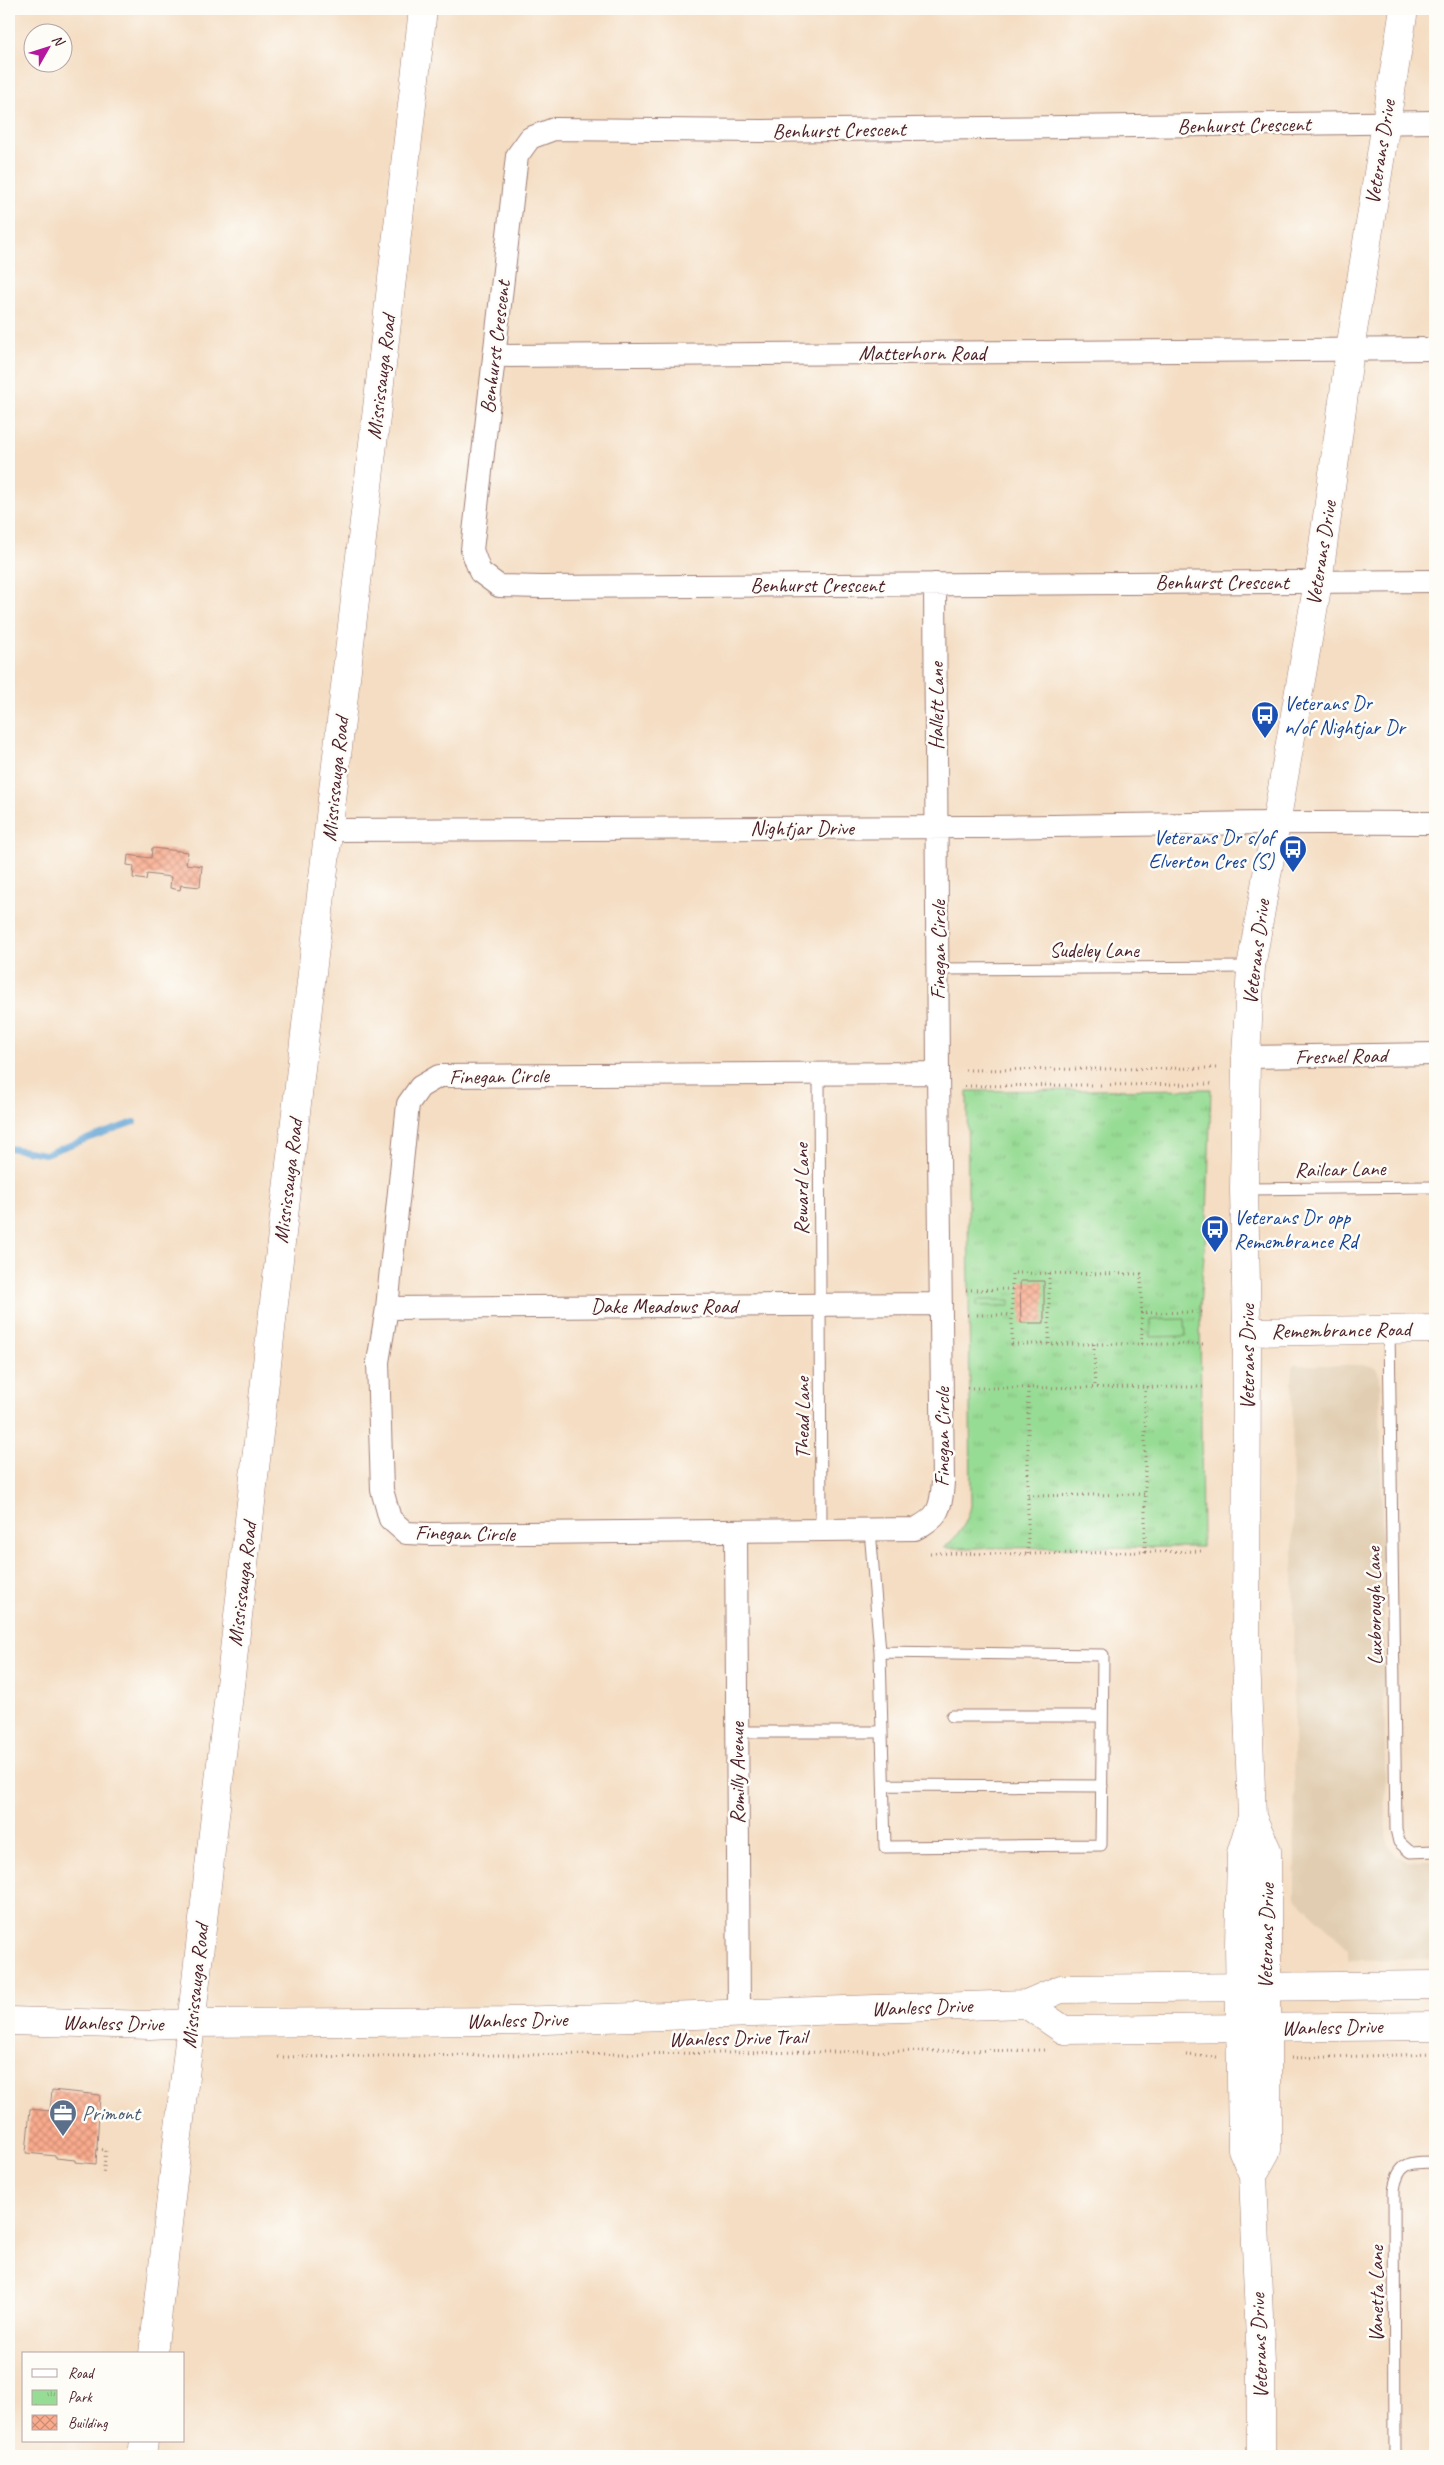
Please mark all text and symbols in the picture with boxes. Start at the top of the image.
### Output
north arrow [22,22,72,72]
text: N [48,31,69,51]
street label: Veterans Drive [1359,97,1401,206]
street label: Benhurst Crescent [1177,111,1313,139]
street label: Benhurst Crescent [772,116,908,144]
street label: Benhurst Crescent [474,277,516,415]
street label: Mississauga Road [360,311,402,441]
street label: Matterhorn Road [859,340,989,366]
street label: Veterans Drive [1300,498,1342,607]
street label: Benhurst Crescent [1155,569,1291,595]
street label: Benhurst Crescent [750,572,886,598]
street label: Hallett Lane [923,660,949,750]
place label: Veterans Dr n/of Nightjar Dr [1284,690,1407,740]
bus stop icon: Veterans Dr n/of Nightjar Dr [1250,700,1280,739]
street label: Mississauga Road [316,713,355,843]
street label: Nightjar Drive [750,815,856,841]
place label: Veterans Dr s/of Elverton Cres (S) [1149,824,1279,874]
bus stop icon: Veterans Dr s/of Elverton Cres (S) [1278,834,1308,873]
street label: Veterans Drive [1237,897,1275,1006]
street label: Finegan Circle [925,899,951,1000]
street label: Sudeley Lane [1049,937,1140,963]
street label: Fresnel Road [1295,1042,1391,1070]
street label: Finegan Circle [449,1062,550,1090]
street label: Mississauga Road [267,1115,309,1245]
street label: Reward Lane [788,1141,814,1235]
street label: Railcar Lane [1294,1155,1387,1183]
place label: Veterans Dr opp Remembrance Rd [1234,1204,1361,1254]
bus stop icon: Veterans Dr opp Remembrance Rd [1200,1214,1230,1253]
street label: Dake Meadows Road [591,1293,741,1319]
street label: Veterans Drive [1234,1303,1260,1410]
street label: Remembrance Road [1271,1316,1415,1344]
street label: Thead Lane [789,1375,815,1459]
street label: Finegan Circle [929,1386,955,1487]
street label: Mississauga Road [221,1518,263,1648]
street label: Finegan Circle [415,1519,516,1547]
street label: Luxborough Lane [1360,1545,1388,1665]
street label: Romilly Avenue [724,1721,750,1824]
street label: Veterans Drive [1252,1882,1280,1989]
street label: Mississauga Road [176,1920,215,2050]
street label: Wanless Drive [871,1992,975,2022]
street label: Wanless Drive [466,2006,570,2034]
street label: Wanless Drive [62,2009,166,2037]
street label: Wanless Drive [1281,2013,1385,2041]
street label: Wanless Drive Trail [669,2024,811,2052]
office icon: Primont [48,2098,78,2137]
place label: Primont [82,2100,142,2126]
street label: Vanetta Lane [1363,2244,1389,2342]
street label: Veterans Drive [1244,2292,1274,2399]
legend [22,2352,185,2442]
text: Road [68,2364,95,2383]
text: Park [68,2388,93,2407]
text: Building [68,2414,108,2433]

